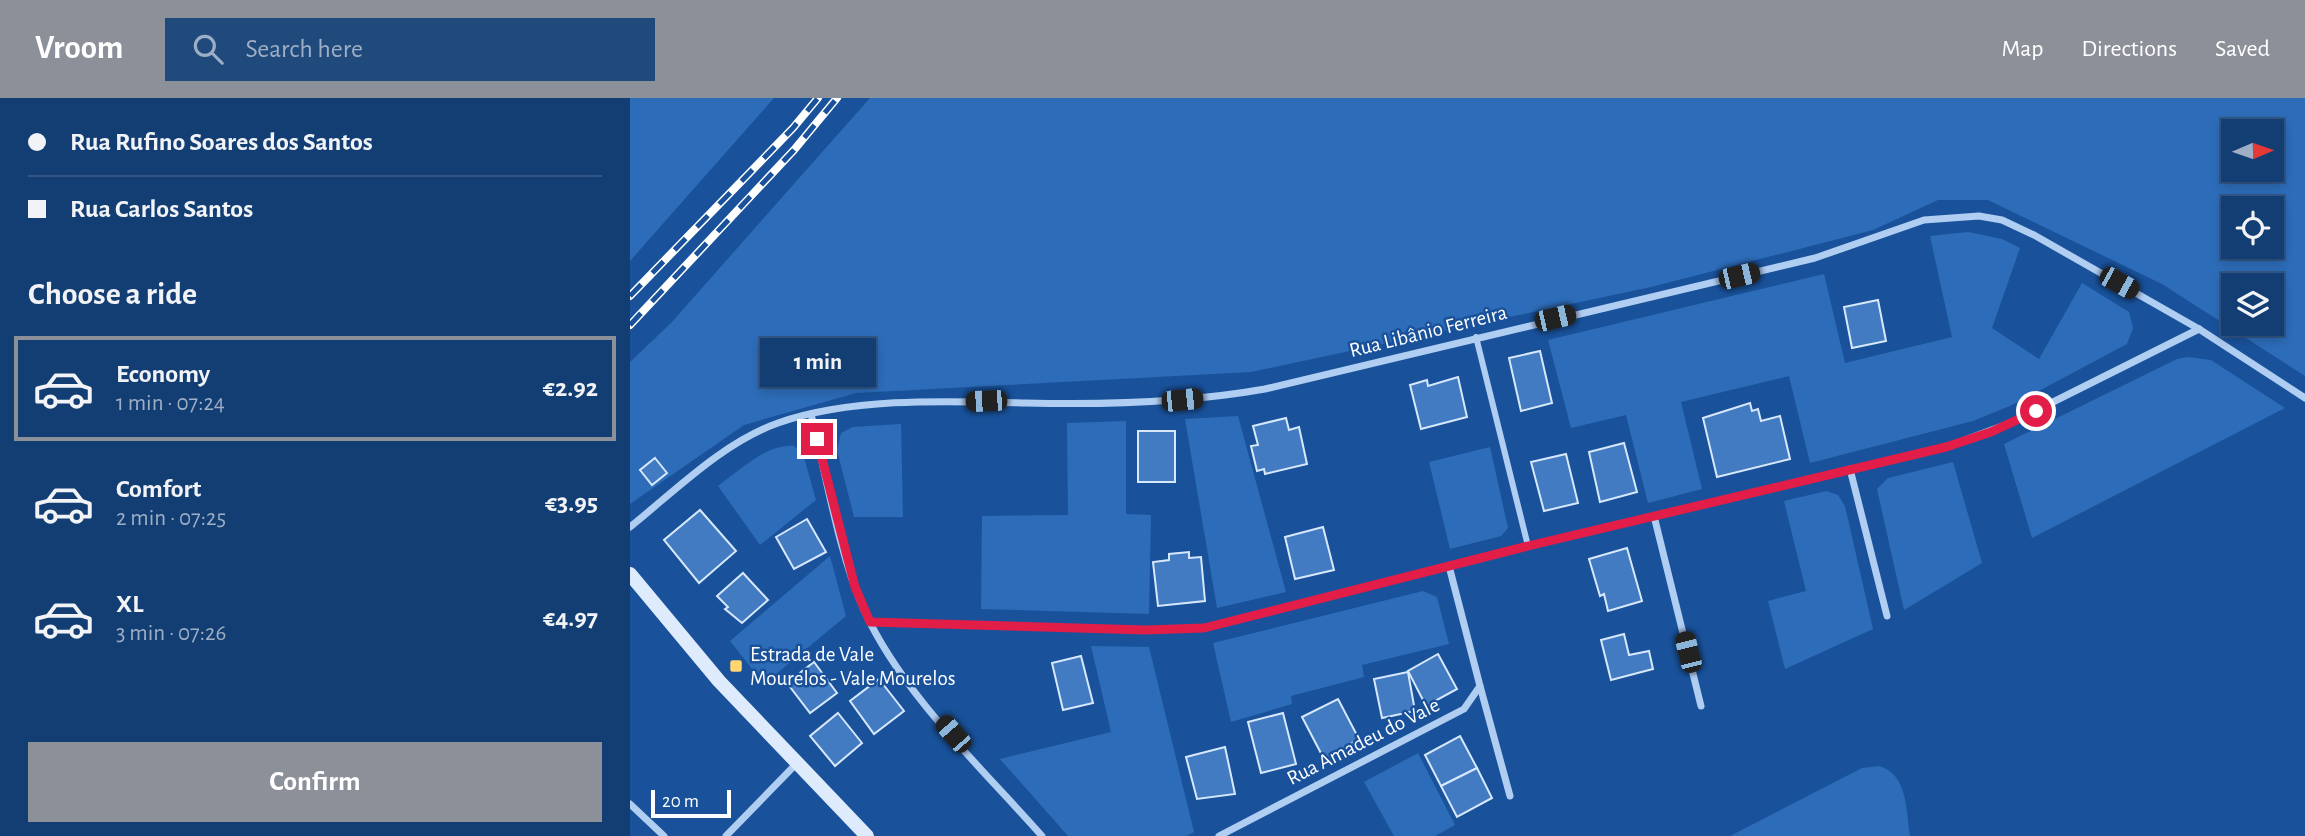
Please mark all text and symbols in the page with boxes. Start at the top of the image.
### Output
search box [165,18,655,81]
icon: search [189,30,227,68]
text: Vroom [35,32,123,65]
text: Search here [245,36,363,62]
text: Map [2001,37,2043,61]
text: Directions [2081,37,2177,61]
text: Saved [2215,37,2270,61]
north arrow [2221,119,2284,182]
map controls [2221,119,2284,336]
text: Rua Rufino Soares dos Santos [70,129,373,155]
text: Rua Carlos Santos [70,196,253,222]
button: locate [2221,196,2284,259]
car [1717,261,1762,291]
car [2096,264,2143,302]
button: layers [2221,273,2284,336]
text: Choose a ride [28,278,197,310]
street label: Rua Libânio Ferreira [1347,302,1509,361]
car [1533,303,1578,333]
callout: 1 min [759,338,875,386]
text: 1 min [794,351,842,374]
icon: car [32,357,95,420]
text: Economy [116,361,210,387]
text: €2.92 [543,375,598,401]
car [1161,387,1204,413]
car [965,390,1008,412]
text: 1 min · 07:24 [116,392,225,415]
route start [2020,395,2052,427]
route end [801,423,833,455]
icon: car [32,472,95,535]
text: Comfort [116,476,201,502]
text: €3.95 [545,490,598,516]
text: 2 min · 07:25 [116,507,226,530]
icon: car [32,587,95,650]
text: XL [116,591,143,617]
text: €4.97 [543,605,598,631]
text: 3 min · 07:26 [116,622,226,645]
car [1673,629,1704,675]
place label: Estrada de Vale Mourelos - Vale Mourelos [750,644,955,689]
marker: Estrada de Vale Mourelos - Vale Mourelos [728,658,744,674]
street label: Rua Amadeu do Vale [1284,694,1443,789]
car [932,711,975,757]
button: Confirm [28,742,602,822]
scale bar [651,787,732,819]
text: 20 m [662,792,699,811]

